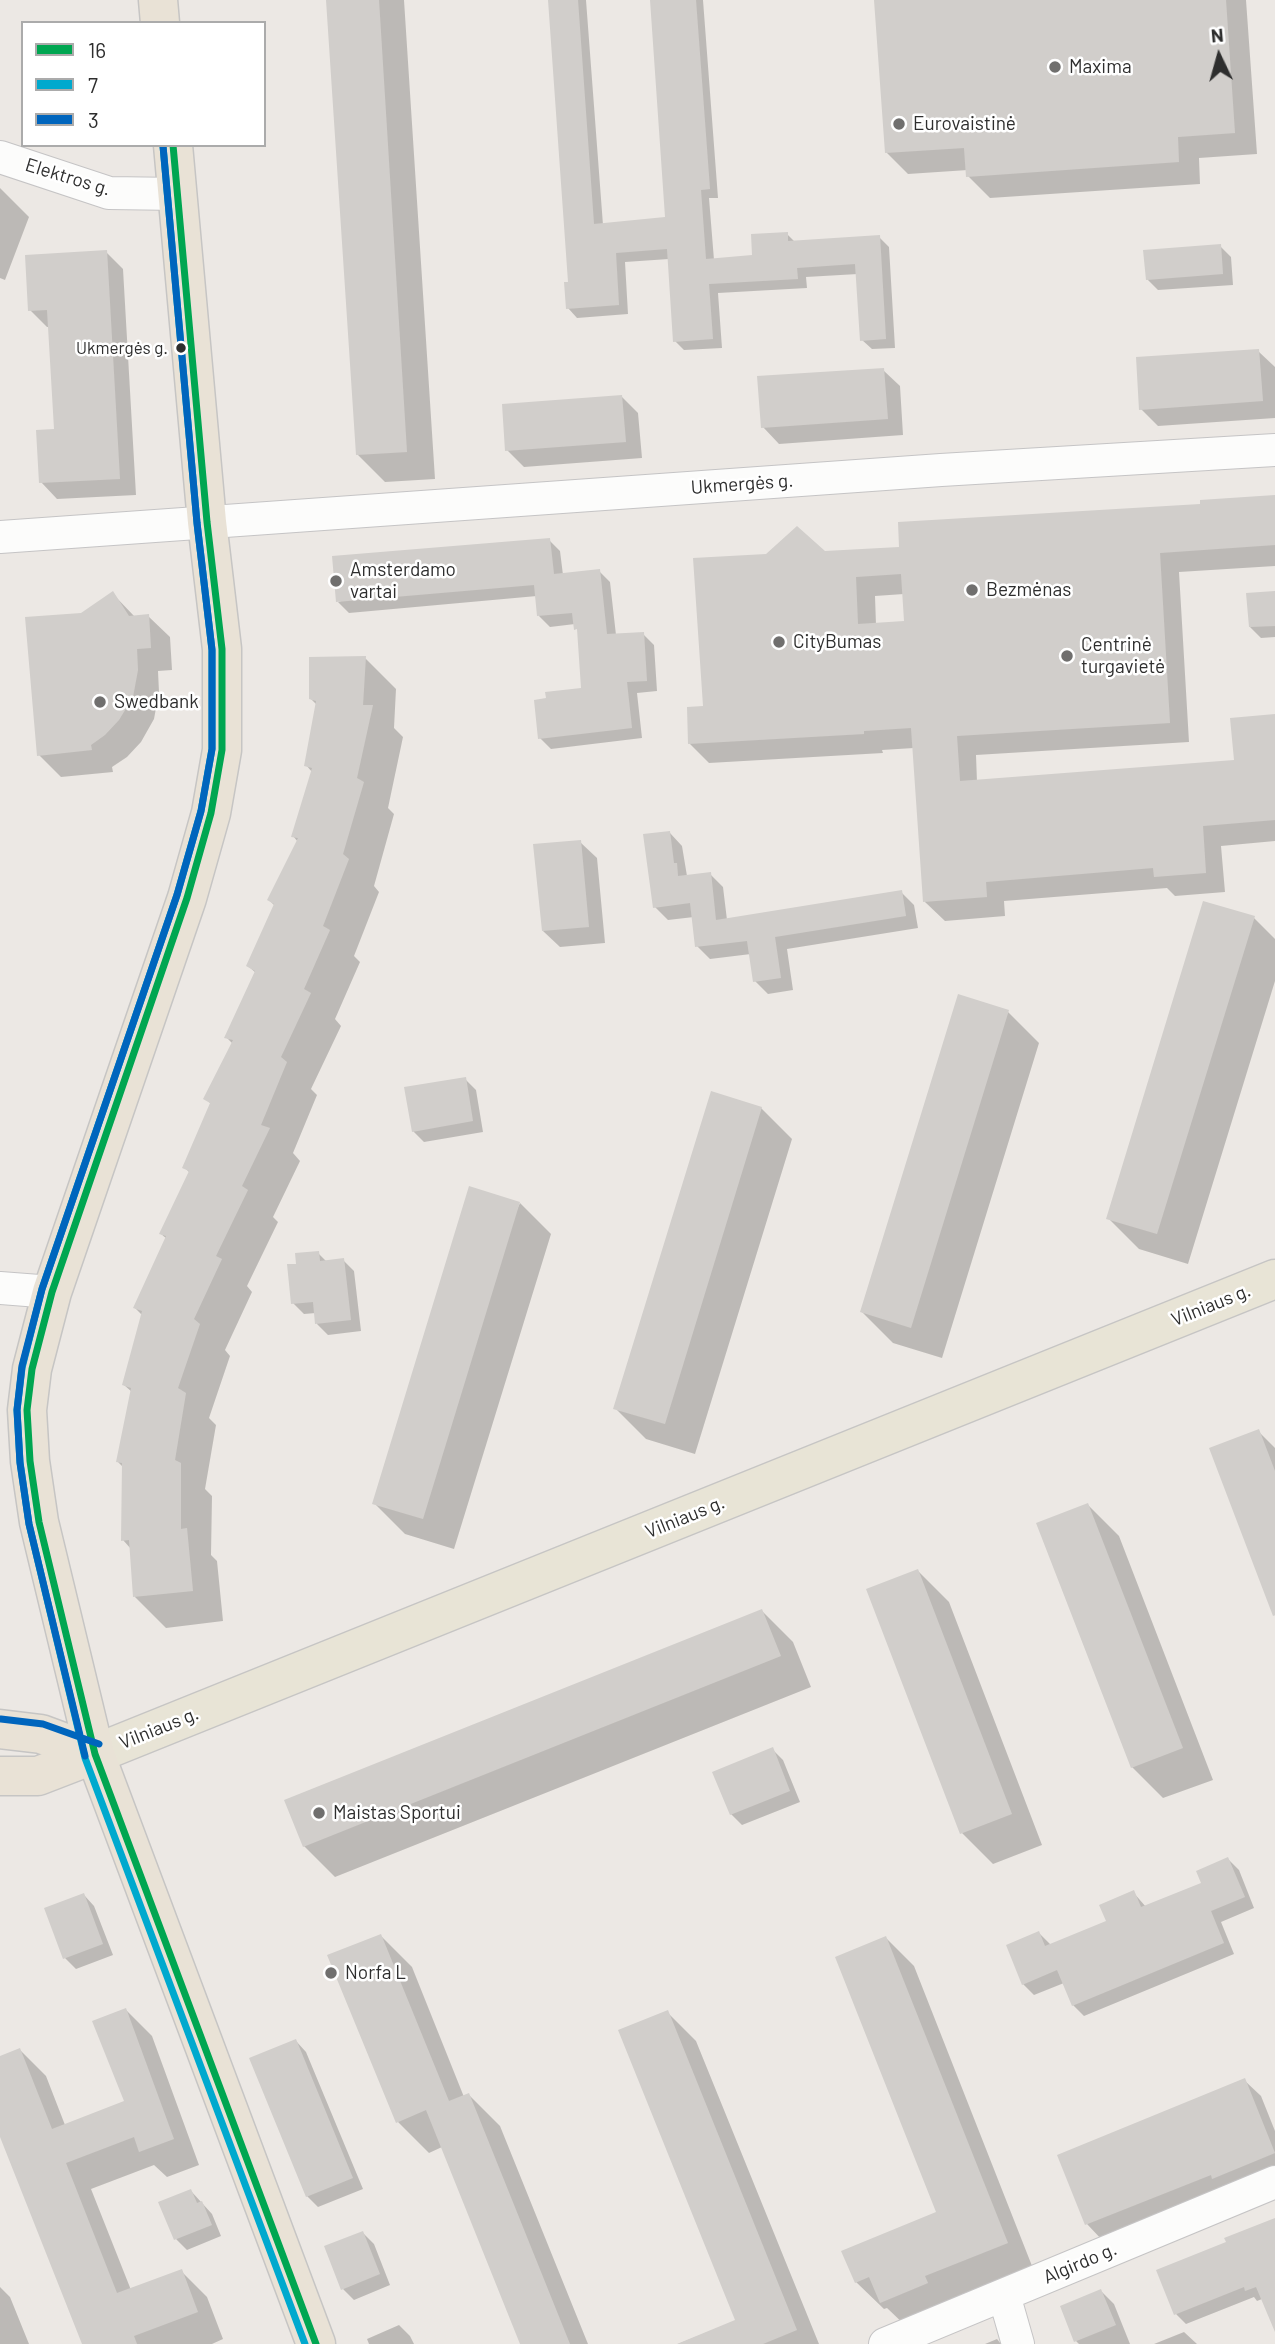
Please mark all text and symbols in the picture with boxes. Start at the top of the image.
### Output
legend [21,21,266,147]
north arrow [1184,21,1254,91]
text: N [1210,23,1224,47]
text: 16 [88,37,106,62]
place label: Maxima [1069,56,1132,78]
marker: Maxima [1047,59,1063,75]
text: 7 [88,72,98,97]
text: 3 [88,107,99,132]
place label: Eurovaistinė [913,113,1016,135]
marker: Eurovaistinė [891,116,907,132]
street label: Elektros g. [23,153,113,201]
place label: Ukmergės g. [76,338,168,358]
marker: Ukmergės g. [174,341,188,355]
street label: Ukmergės g. [690,469,794,499]
place label: Amsterdamo vartai [350,559,456,603]
marker: Amsterdamo vartai [328,573,344,589]
place label: Bezmėnas [986,579,1071,601]
marker: Bezmėnas [964,582,980,598]
place label: CityBumas [793,631,881,653]
marker: CityBumas [771,634,787,650]
place label: Centrinė turgavietė [1081,634,1165,678]
marker: Centrinė turgavietė [1059,648,1075,664]
place label: Swedbank [114,691,199,713]
marker: Swedbank [92,694,108,710]
street label: Vilniaus g. [1168,1279,1254,1331]
street label: Vilniaus g. [642,1491,728,1543]
street label: Vilniaus g. [116,1702,202,1754]
place label: Maistas Sportui [333,1802,461,1824]
marker: Maistas Sportui [311,1805,327,1821]
place label: Norfa L [345,1962,406,1984]
marker: Norfa L [323,1965,339,1981]
street label: Algirdo g. [1040,2237,1120,2289]

